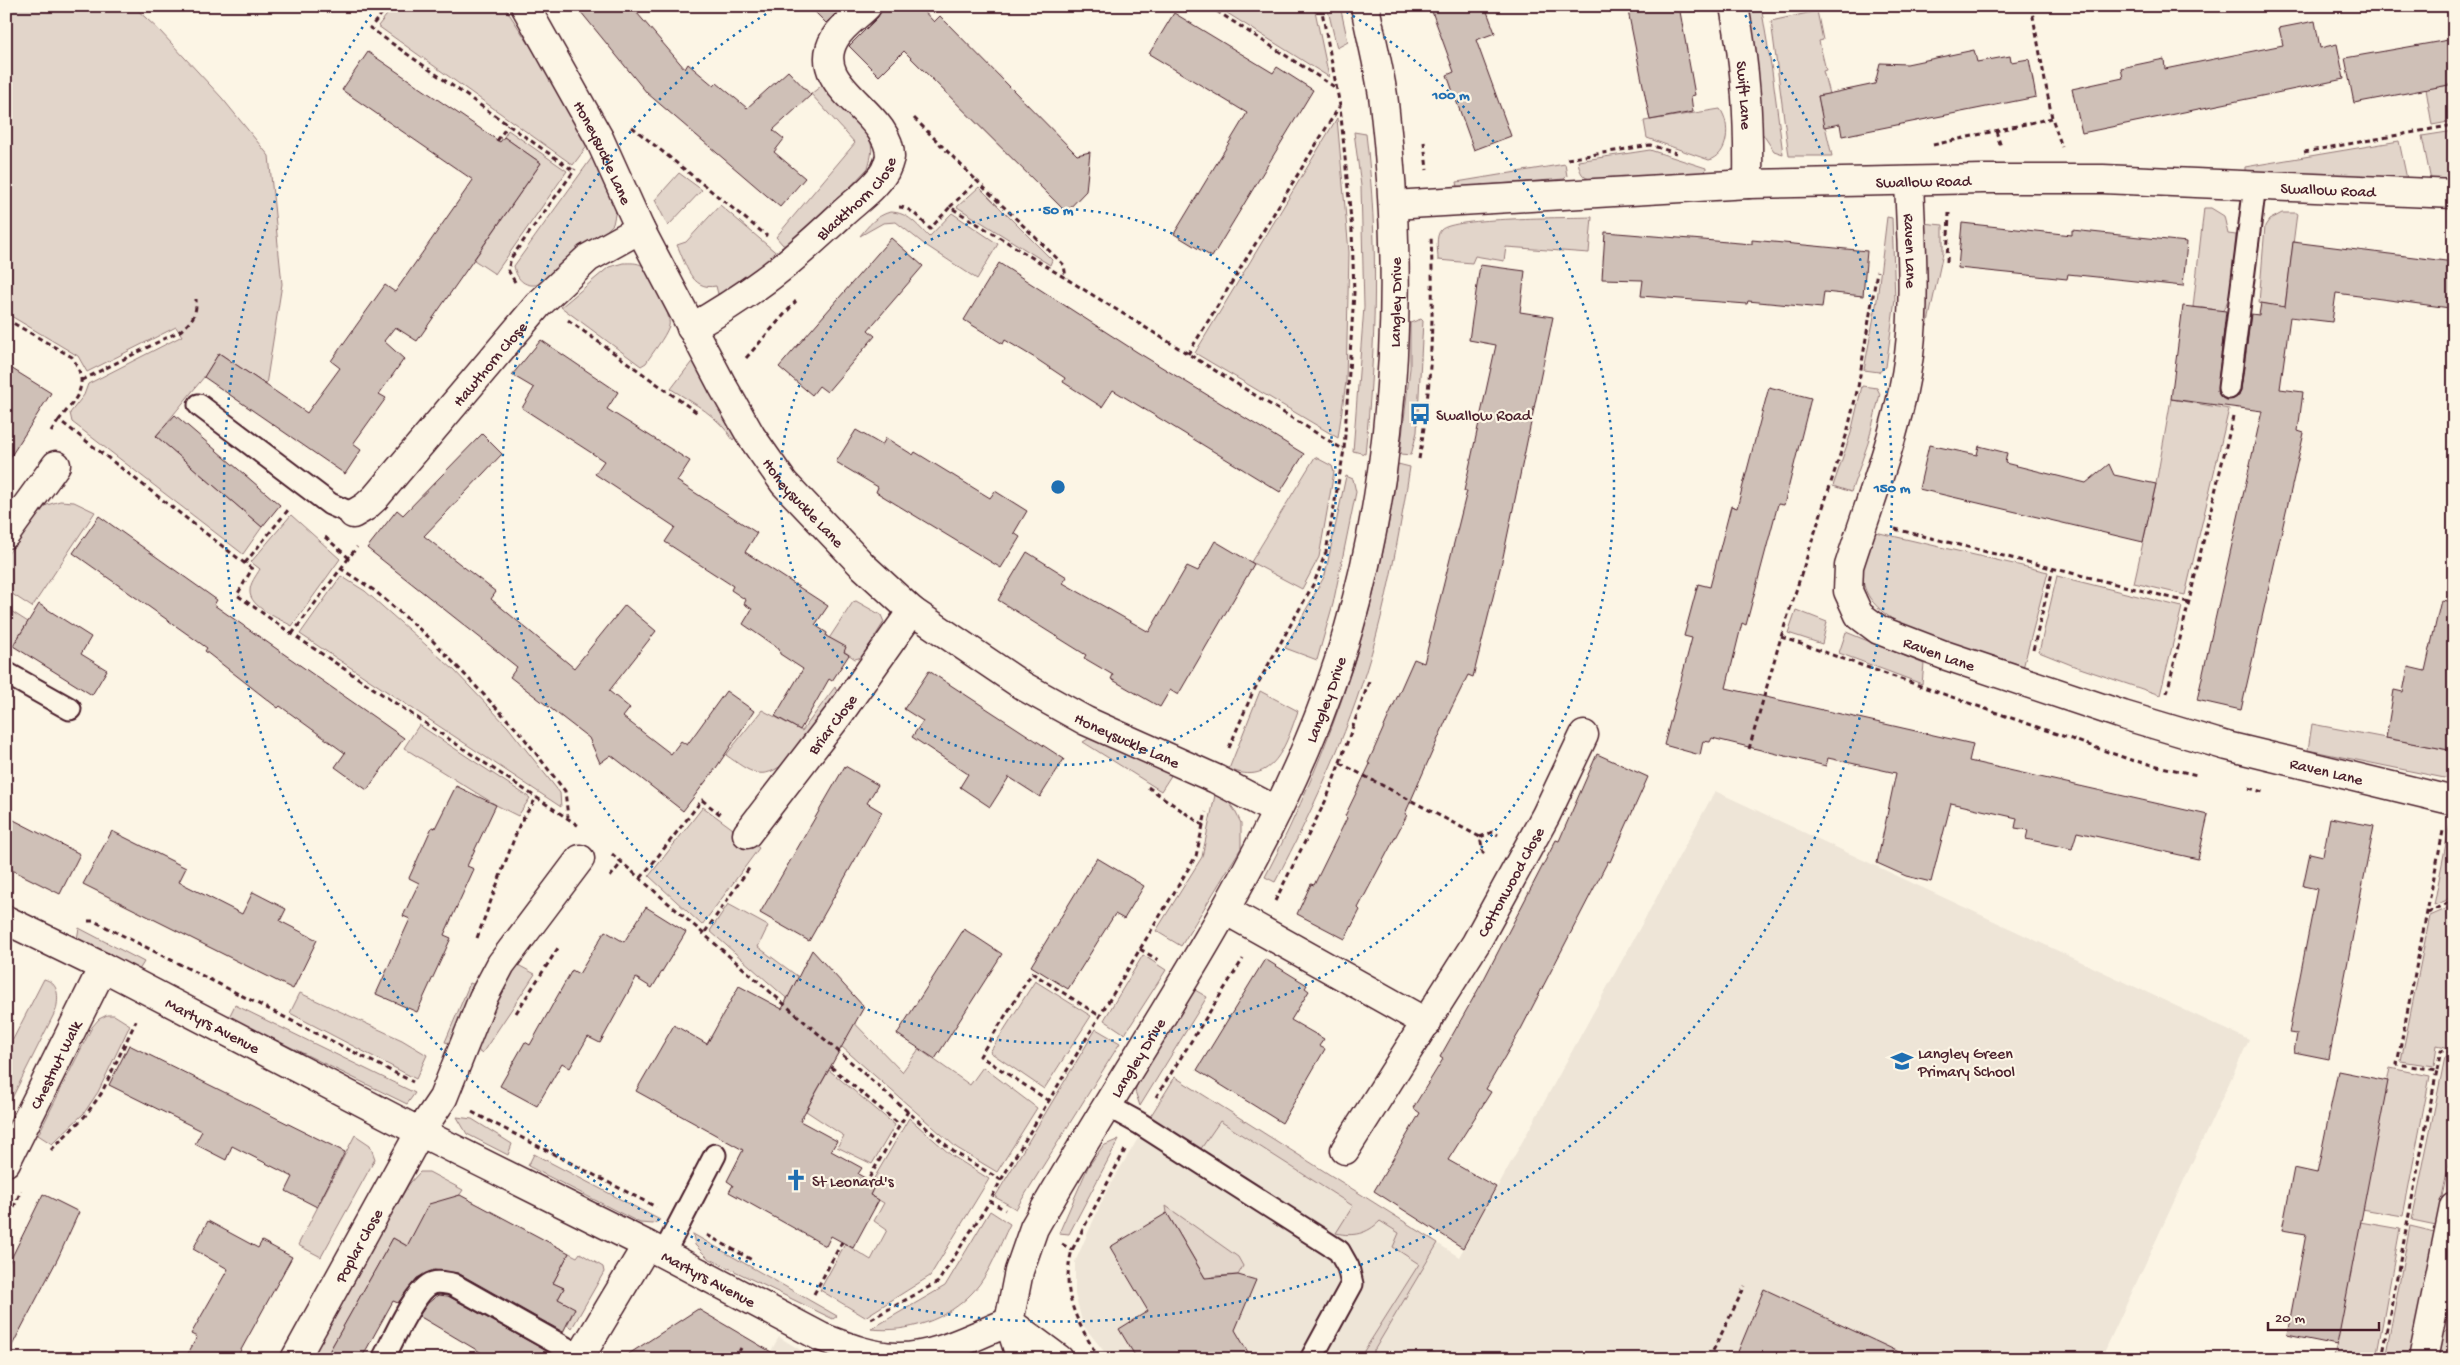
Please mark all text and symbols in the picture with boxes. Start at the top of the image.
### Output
street label: Swift Lane [1730,60,1754,131]
text: 100 m [1431,87,1470,105]
street label: Honeysuckle Lane [567,98,634,209]
street label: Blackthorn Close [813,155,903,247]
street label: Swallow Road [1876,173,1973,194]
street label: Swallow Road [2280,181,2378,204]
text: 50 m [1043,202,1074,220]
street label: Raven Lane [1897,213,1919,289]
street label: Langley Drive [1387,256,1408,348]
street label: Hawthorn Close [450,318,533,412]
bus stop icon: Swallow Road [1407,401,1433,427]
place label: Swallow Road [1436,408,1533,427]
street label: Honeysuckle Lane [757,456,847,554]
centre of rings [1049,478,1067,496]
text: 150 m [1873,480,1911,498]
street label: Raven Lane [1900,634,1977,678]
street label: Langley Drive [1303,654,1353,746]
street label: Briar Close [805,691,863,760]
street label: Honeysuckle Lane [1070,710,1182,775]
street label: Raven Lane [2287,756,2365,792]
street label: Cottonwood Close [1475,824,1551,942]
street label: Martyrs Avenue [161,995,263,1060]
street label: Langley Drive [1108,1015,1172,1102]
street label: Chestnut Walk [28,1017,89,1113]
place label: Langley Green Primary School [1917,1046,2015,1083]
school or university icon: Langley Green Primary School [1889,1048,1915,1074]
church icon: St Leonard's [783,1167,809,1193]
place label: St Leonard's [812,1174,895,1193]
street label: Poplar Close [332,1206,389,1288]
street label: Martyrs Avenue [657,1248,758,1314]
scale bar [2268,1300,2379,1332]
text: 20 m [2275,1310,2305,1328]

